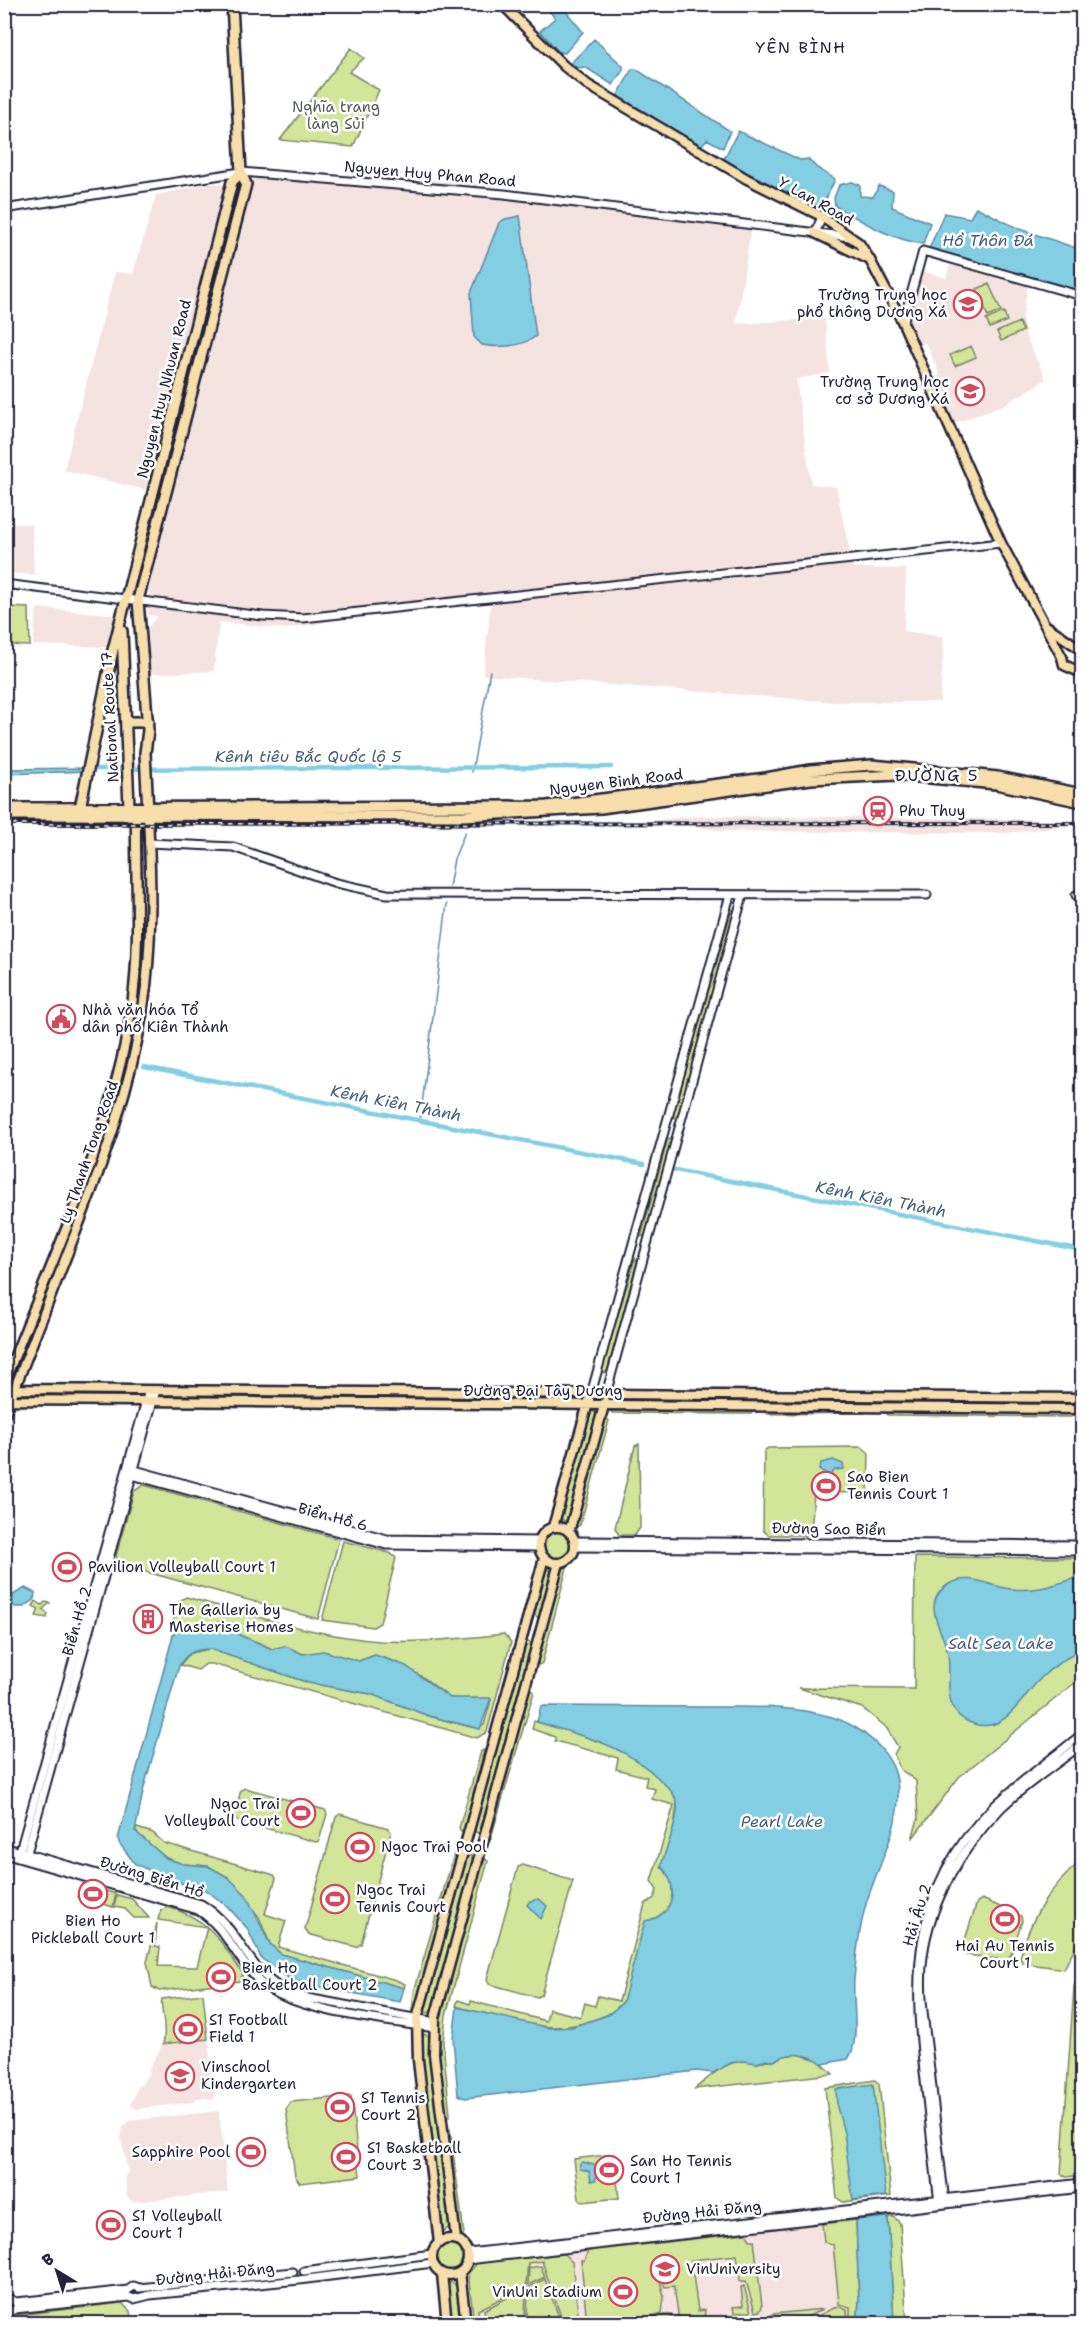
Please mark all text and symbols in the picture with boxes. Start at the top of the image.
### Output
district label: YÊN BÌNH [756,37,846,58]
park label: Nghĩa trang làng Sủi [292,97,380,134]
street label: Nguyen Huy Phan Road [343,157,517,192]
street label: Y Lan Road [775,172,858,230]
water label: Hồ Thôn Đá [942,230,1034,251]
place label: Trường Trung học phổ thông Dương Xá [797,285,948,322]
school or university icon: Trường Trung học phổ thông Dương Xá [952,288,984,320]
street label: Nguyen Huy Nhuan Road [132,297,196,481]
place label: Trường Trung học cơ sở Dương Xá [820,372,950,409]
school or university icon: Trường Trung học cơ sở Dương Xá [954,375,986,407]
street label: National Route 17 [97,651,123,783]
water label: Kênh tiêu Bắc Quốc lộ 5 [215,746,402,767]
street label: Nguyen Binh Road [548,764,684,800]
district label: ĐƯỜNG 5 [895,765,979,786]
station icon: Phu Thuy [862,795,894,827]
place label: Phu Thuy [899,801,965,821]
place label: Nhà văn hóa Tổ dân phố Kiên Thành [82,1000,229,1037]
public building icon: Nhà văn hóa Tổ dân phố Kiên Thành [45,1003,77,1035]
street label: Ly Thanh Tong Road [55,1077,123,1226]
water label: Kênh Kiên Thành [329,1080,463,1126]
water label: Kênh Kiên Thành [814,1176,948,1222]
street label: Đường Đại Tây Dương [464,1381,622,1401]
place label: Sao Bien Tennis Court 1 [847,1467,949,1504]
sports icon: Sao Bien Tennis Court 1 [810,1470,842,1502]
street label: Biển Hồ 6 [296,1498,370,1536]
street label: Đường Sao Biển [772,1518,886,1540]
sports icon: Pavilion Volleyball Court 1 [51,1551,83,1583]
place label: Pavilion Volleyball Court 1 [88,1557,276,1577]
street label: Biển Hồ 2 [58,1584,96,1658]
place label: The Galleria by Masterise Homes [169,1600,294,1637]
building icon: The Galleria by Masterise Homes [132,1603,164,1635]
water label: Salt Sea Lake [948,1633,1054,1654]
place label: Ngoc Trai Volleyball Court [164,1794,280,1831]
sports icon: Ngoc Trai Volleyball Court [285,1797,317,1829]
water label: Pearl Lake [741,1811,823,1832]
sports icon: Ngoc Trai Pool [344,1831,376,1863]
place label: Ngoc Trai Pool [381,1837,487,1857]
street label: Đường Biển Hồ [97,1852,207,1902]
sports icon: Bien Ho Pickleball Court 1 [77,1878,109,1910]
place label: Ngoc Trai Tennis Court [356,1880,446,1917]
street label: Hải Âu 2 [897,1881,936,1949]
sports icon: Ngoc Trai Tennis Court [319,1883,351,1915]
sports icon: Hai Au Tennis Court 1 [989,1903,1021,1935]
place label: Bien Ho Pickleball Court 1 [31,1911,155,1948]
place label: Hai Au Tennis Court 1 [955,1936,1055,1973]
place label: Bien Ho Basketball Court 2 [242,1958,378,1995]
sports icon: Bien Ho Basketball Court 2 [205,1961,237,1993]
place label: S1 Football Field 1 [209,2010,288,2047]
sports icon: S1 Football Field 1 [172,2013,204,2045]
place label: Vinschool Kindergarten [201,2057,296,2094]
school or university icon: Vinschool Kindergarten [164,2060,196,2092]
place label: S1 Tennis Court 2 [361,2088,426,2125]
sports icon: S1 Tennis Court 2 [324,2091,356,2123]
sports icon: Sapphire Pool [235,2136,267,2168]
place label: S1 Basketball Court 3 [367,2138,462,2175]
sports icon: S1 Basketball Court 3 [330,2141,362,2173]
place label: Sapphire Pool [132,2142,230,2162]
place label: San Ho Tennis Court 1 [630,2151,732,2188]
sports icon: San Ho Tennis Court 1 [593,2154,625,2186]
street label: Đường Hải Đăng [642,2196,762,2228]
place label: S1 Volleyball Court 1 [132,2206,223,2243]
sports icon: S1 Volleyball Court 1 [95,2209,127,2241]
north arrow [27,2241,87,2301]
text: B [38,2248,58,2271]
school or university icon: VinUniversity [649,2253,681,2285]
street label: Đường Hải Đăng [155,2258,275,2290]
place label: VinUniversity [686,2259,781,2279]
sports icon: VinUni Stadium [607,2276,639,2308]
place label: VinUni Stadium [492,2282,602,2302]

